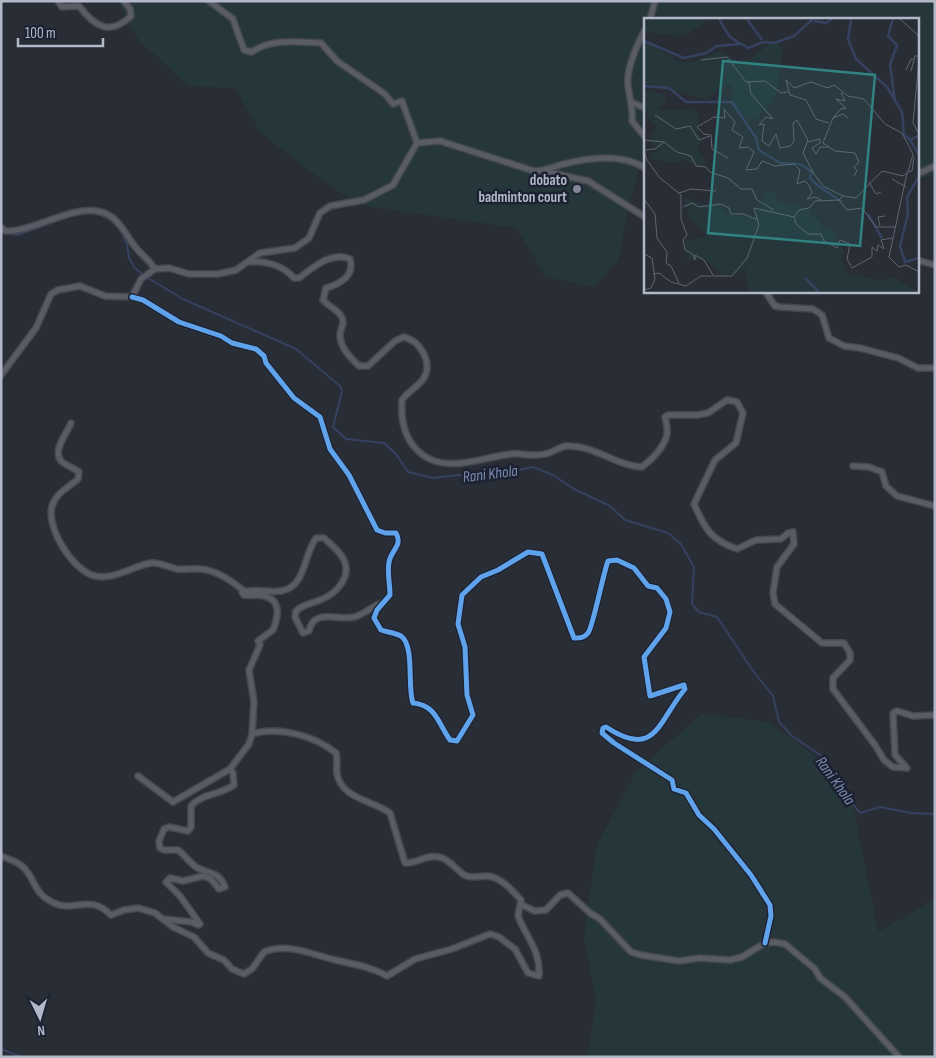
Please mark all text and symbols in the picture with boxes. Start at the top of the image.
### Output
scale bar [18,15,102,47]
inset map [644,18,918,292]
text: 100 m [25,24,56,43]
place label: dobato badminton court [478,171,567,207]
marker: dobato badminton court [571,183,583,195]
water label: Rani Khola [462,462,519,487]
water label: Rani Khola [811,753,859,809]
north arrow [15,993,65,1043]
text: N [37,1022,46,1039]

